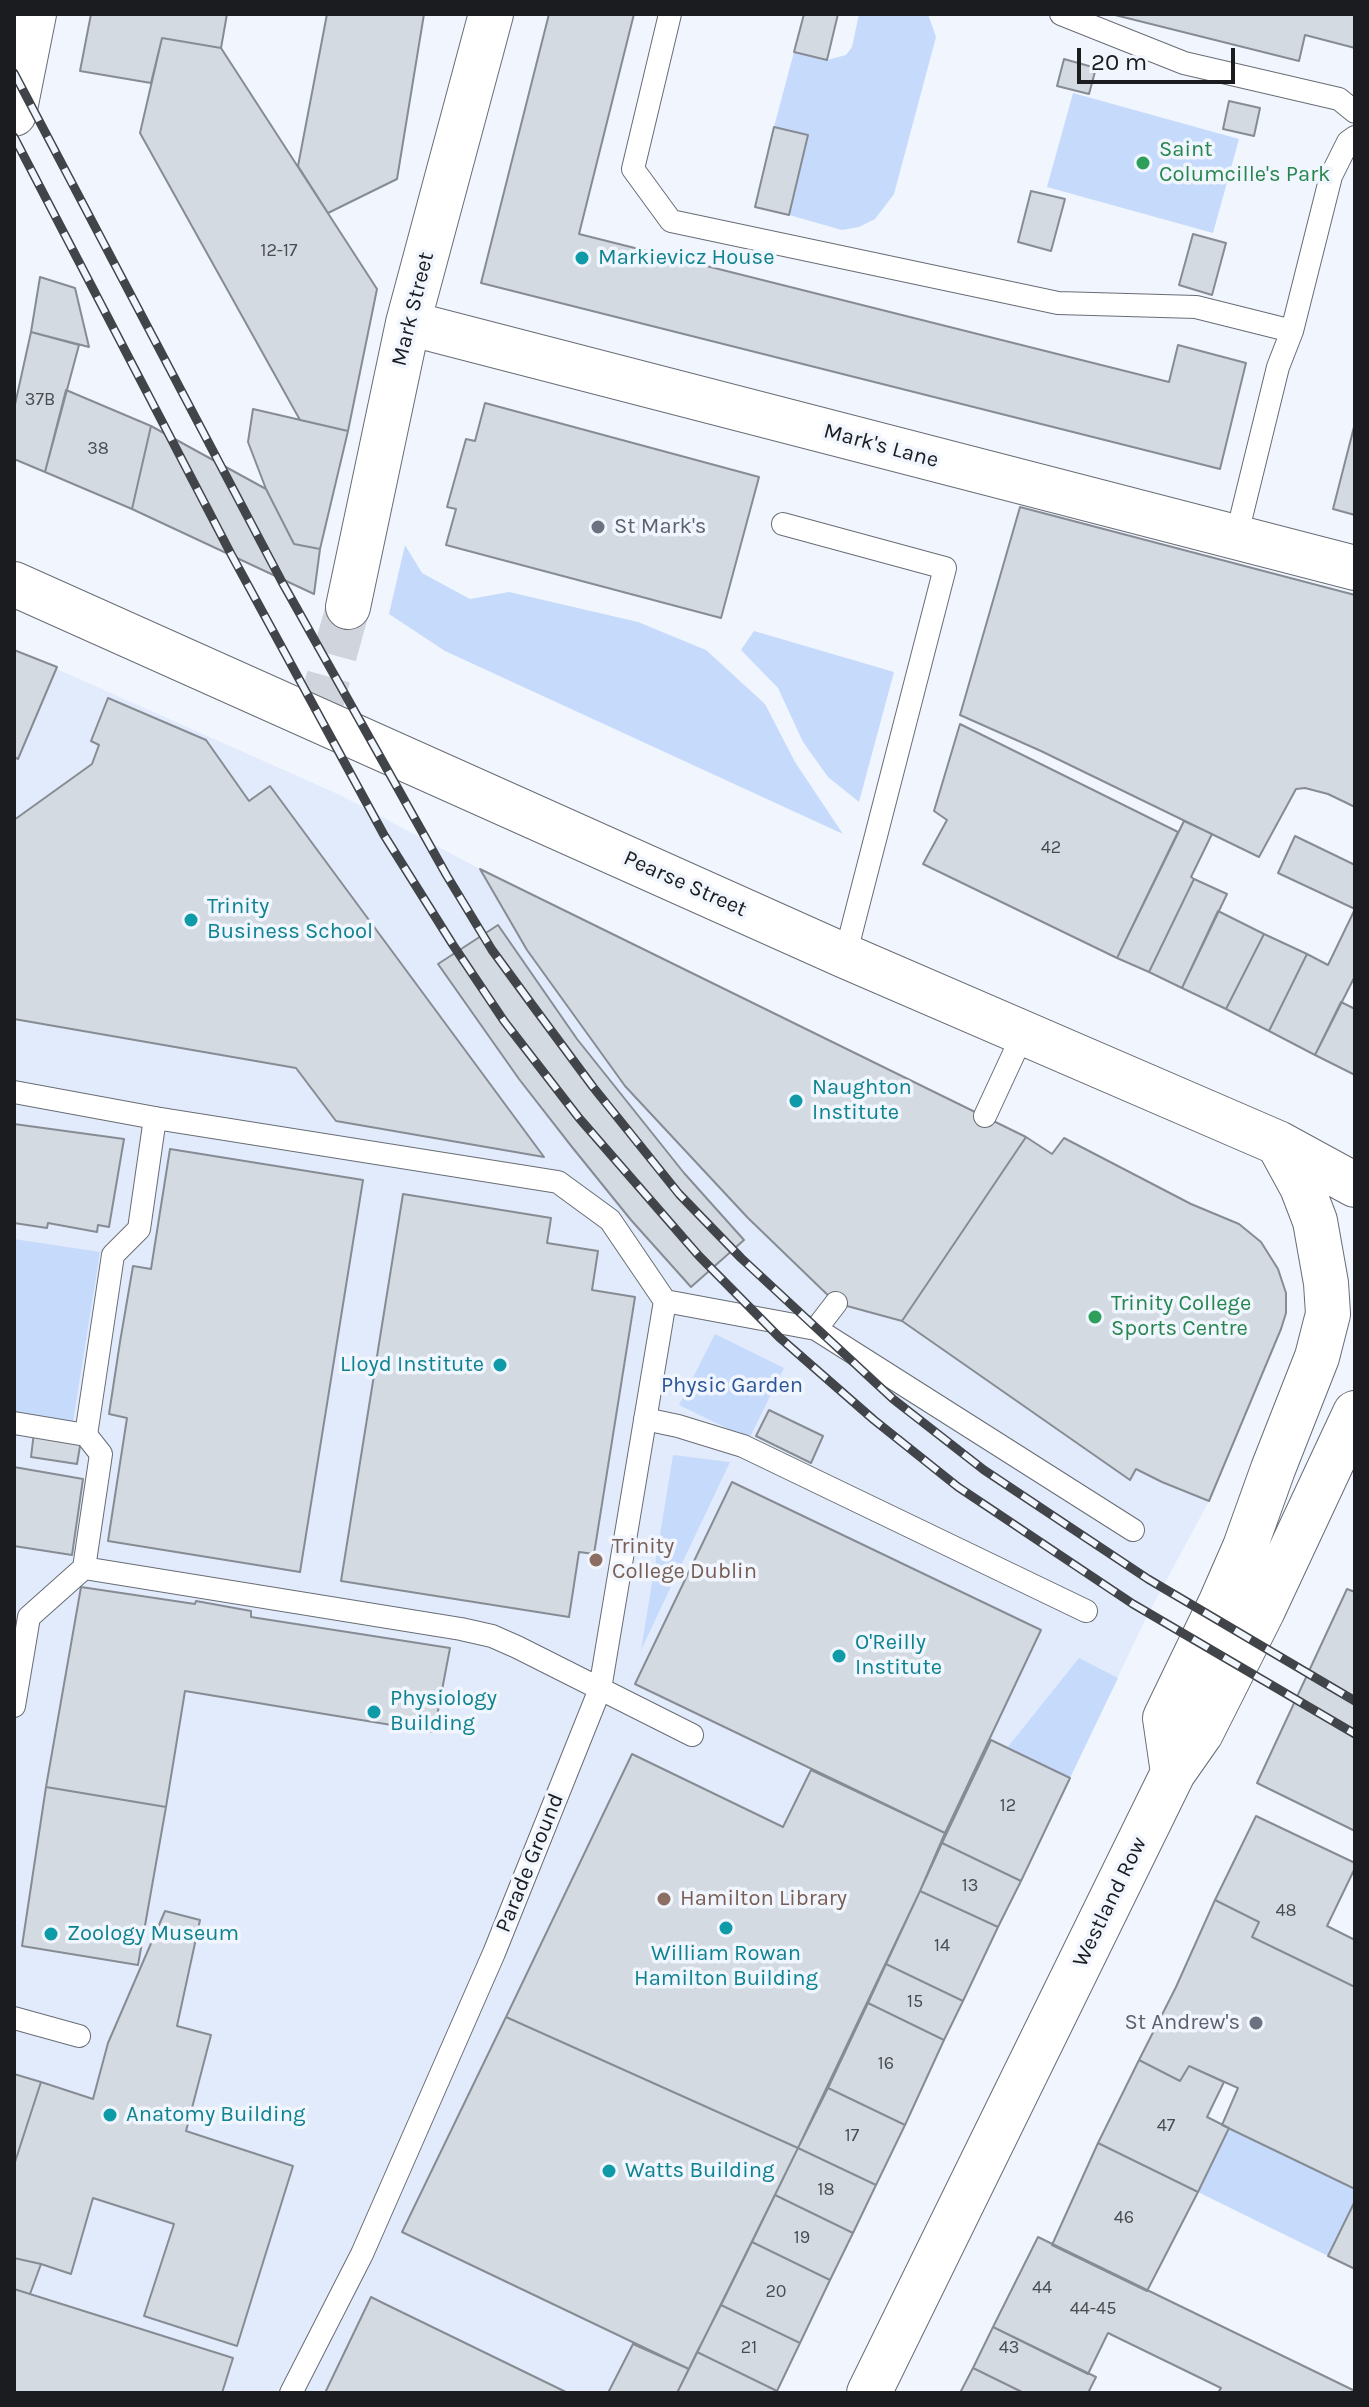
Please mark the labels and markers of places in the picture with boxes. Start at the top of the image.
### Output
place label: Saint Columcille's Park [1159,137,1331,188]
marker: Saint Columcille's Park [1134,154,1152,172]
place label: Markievicz House [598,245,774,271]
marker: Markievicz House [573,249,591,267]
place label: St Mark's [614,514,706,540]
marker: St Mark's [589,518,607,536]
place label: Trinity Business School [207,894,373,946]
marker: Trinity Business School [182,911,200,929]
place label: Naughton Institute [812,1075,912,1126]
marker: Naughton Institute [787,1092,805,1110]
place label: Trinity College Sports Centre [1111,1291,1251,1342]
marker: Trinity College Sports Centre [1086,1308,1104,1326]
place label: Lloyd Institute [340,1352,484,1378]
marker: Lloyd Institute [491,1356,509,1374]
place label: Trinity College Dublin [612,1534,757,1586]
marker: Trinity College Dublin [587,1551,605,1569]
place label: O'Reilly Institute [855,1630,942,1682]
marker: O'Reilly Institute [830,1647,848,1665]
place label: Physiology Building [390,1686,497,1738]
marker: Physiology Building [365,1703,383,1721]
place label: Hamilton Library [680,1886,847,1912]
marker: Hamilton Library [655,1890,673,1908]
marker: William Rowan Hamilton Building [717,1919,735,1937]
place label: Zoology Museum [67,1921,239,1947]
marker: Zoology Museum [42,1925,60,1943]
place label: William Rowan Hamilton Building [634,1941,818,1992]
place label: St Andrew's [1125,2010,1240,2036]
marker: St Andrew's [1247,2014,1265,2032]
place label: Anatomy Building [126,2102,305,2128]
marker: Anatomy Building [101,2106,119,2124]
place label: Watts Building [625,2158,774,2184]
marker: Watts Building [600,2162,618,2180]

